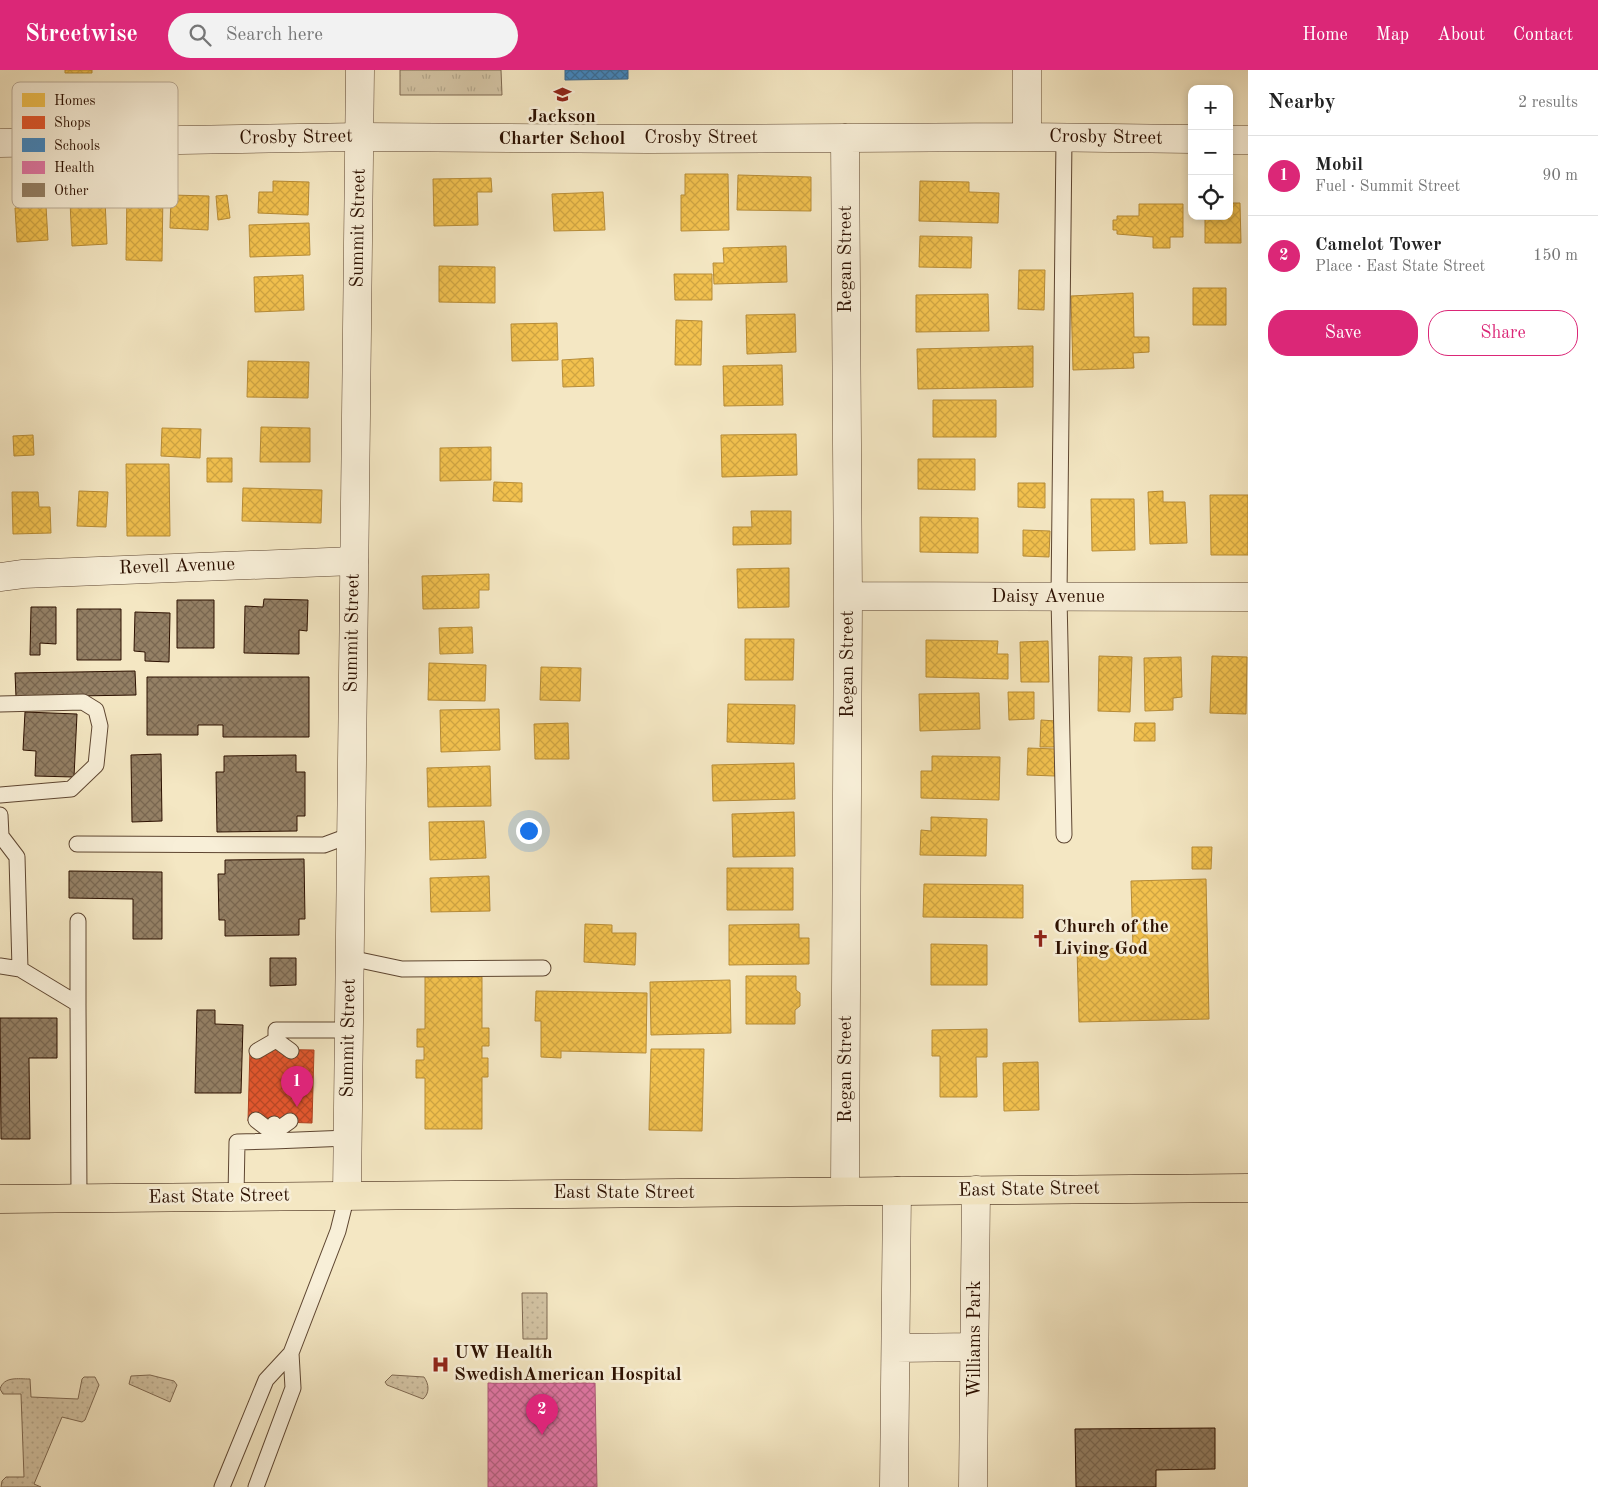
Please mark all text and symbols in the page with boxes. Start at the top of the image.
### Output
search box [168,13,518,58]
icon: search [186,21,214,49]
text: Streetwise [25,23,138,47]
text: Search here [226,26,323,45]
text: Home [1302,26,1348,44]
text: Map [1376,26,1409,44]
text: About [1437,26,1485,44]
text: Contact [1513,26,1573,44]
legend [12,82,178,208]
school or university icon: Jackson Charter School [552,84,572,104]
map controls [1188,85,1233,220]
button: + [1188,85,1233,130]
text: Nearby [1268,92,1336,113]
text: Homes [54,94,96,108]
text: 2 results [1518,95,1578,111]
place label: Jackson Charter School [499,108,626,149]
text: Shops [54,116,91,130]
street label: Crosby Street [239,128,353,148]
street label: Crosby Street [1049,128,1163,148]
street label: Crosby Street [644,129,758,148]
button: − [1188,130,1233,175]
text: Schools [54,139,100,153]
text: Mobil [1315,156,1363,175]
text: Health [54,161,95,175]
street label: Summit Street [348,168,370,288]
text: 1 [1279,168,1289,184]
text: 90 m [1542,168,1578,184]
button: locate [1188,175,1233,220]
text: Fuel · Summit Street [1315,179,1460,195]
text: Other [54,184,89,198]
street label: Regan Street [837,205,856,313]
text: Camelot Tower [1315,236,1442,255]
text: 2 [1279,248,1289,264]
text: 150 m [1533,248,1578,264]
text: Place · East State Street [1315,259,1485,275]
button: Save [1268,310,1418,356]
button: Share [1428,310,1578,356]
street label: Revell Avenue [119,555,235,579]
street label: Summit Street [342,573,364,693]
street label: Daisy Avenue [991,588,1105,607]
street label: Regan Street [839,610,858,718]
your location [516,818,542,844]
place label: Church of the Living God [1054,918,1169,959]
church icon: Church of the Living God [1030,928,1050,948]
street label: Summit Street [338,978,360,1098]
street label: Regan Street [837,1015,856,1123]
pin: 1 [281,1066,313,1107]
street label: East State Street [958,1179,1100,1201]
street label: East State Street [553,1184,695,1203]
street label: East State Street [148,1186,290,1208]
street label: Williams Park [966,1280,985,1398]
place label: UW Health SwedishAmerican Hospital [454,1344,682,1385]
hospital icon: UW Health SwedishAmerican Hospital [430,1354,450,1374]
pin: 2 [526,1394,558,1435]

